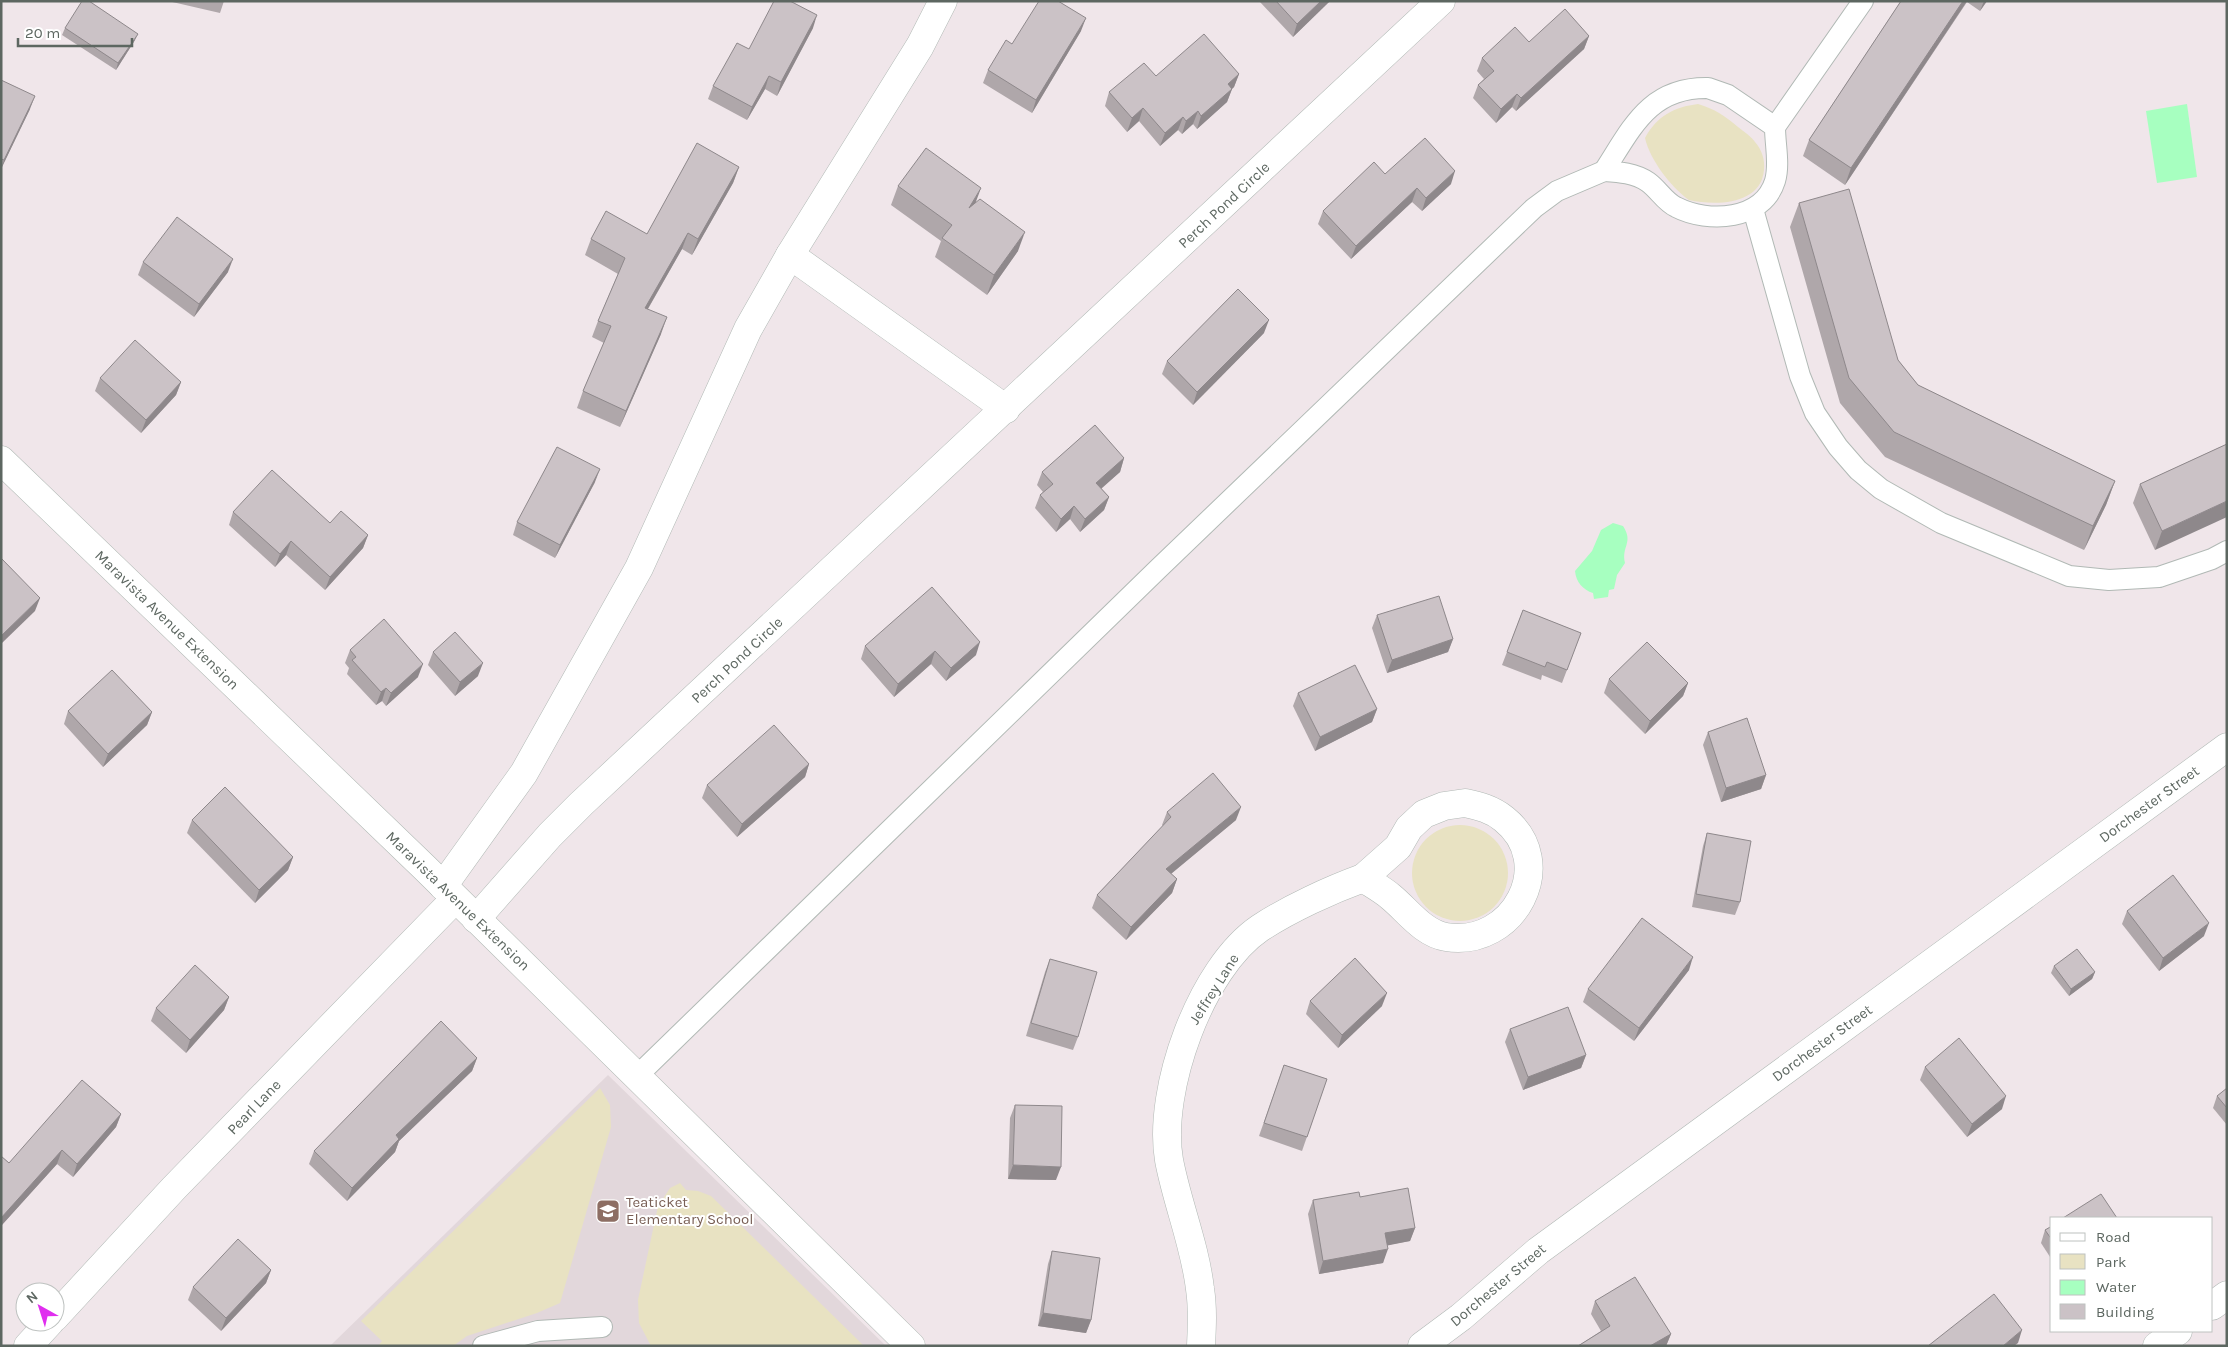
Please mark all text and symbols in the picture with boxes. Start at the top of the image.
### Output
scale bar [18,15,131,47]
text: 20 m [25,24,60,42]
street label: Perch Pond Circle [1175,158,1273,252]
street label: Maravista Avenue Extension [91,546,243,694]
street label: Perch Pond Circle [688,613,786,707]
street label: Dorchester Street [2095,761,2203,846]
street label: Maravista Avenue Extension [382,827,534,975]
street label: Jeffrey Lane [1185,950,1243,1028]
street label: Dorchester Street [1768,1000,1876,1085]
street label: Pearl Lane [223,1076,285,1138]
place label: Teaticket Elementary School [626,1193,753,1228]
school or university icon: Teaticket Elementary School [595,1198,621,1224]
legend [2050,1217,2213,1332]
text: Road [2096,1228,2131,1246]
street label: Dorchester Street [1446,1240,1550,1330]
text: Park [2096,1253,2126,1271]
text: Water [2096,1278,2137,1296]
north arrow [15,1282,65,1332]
text: N [23,1288,41,1307]
text: Building [2096,1303,2154,1321]

